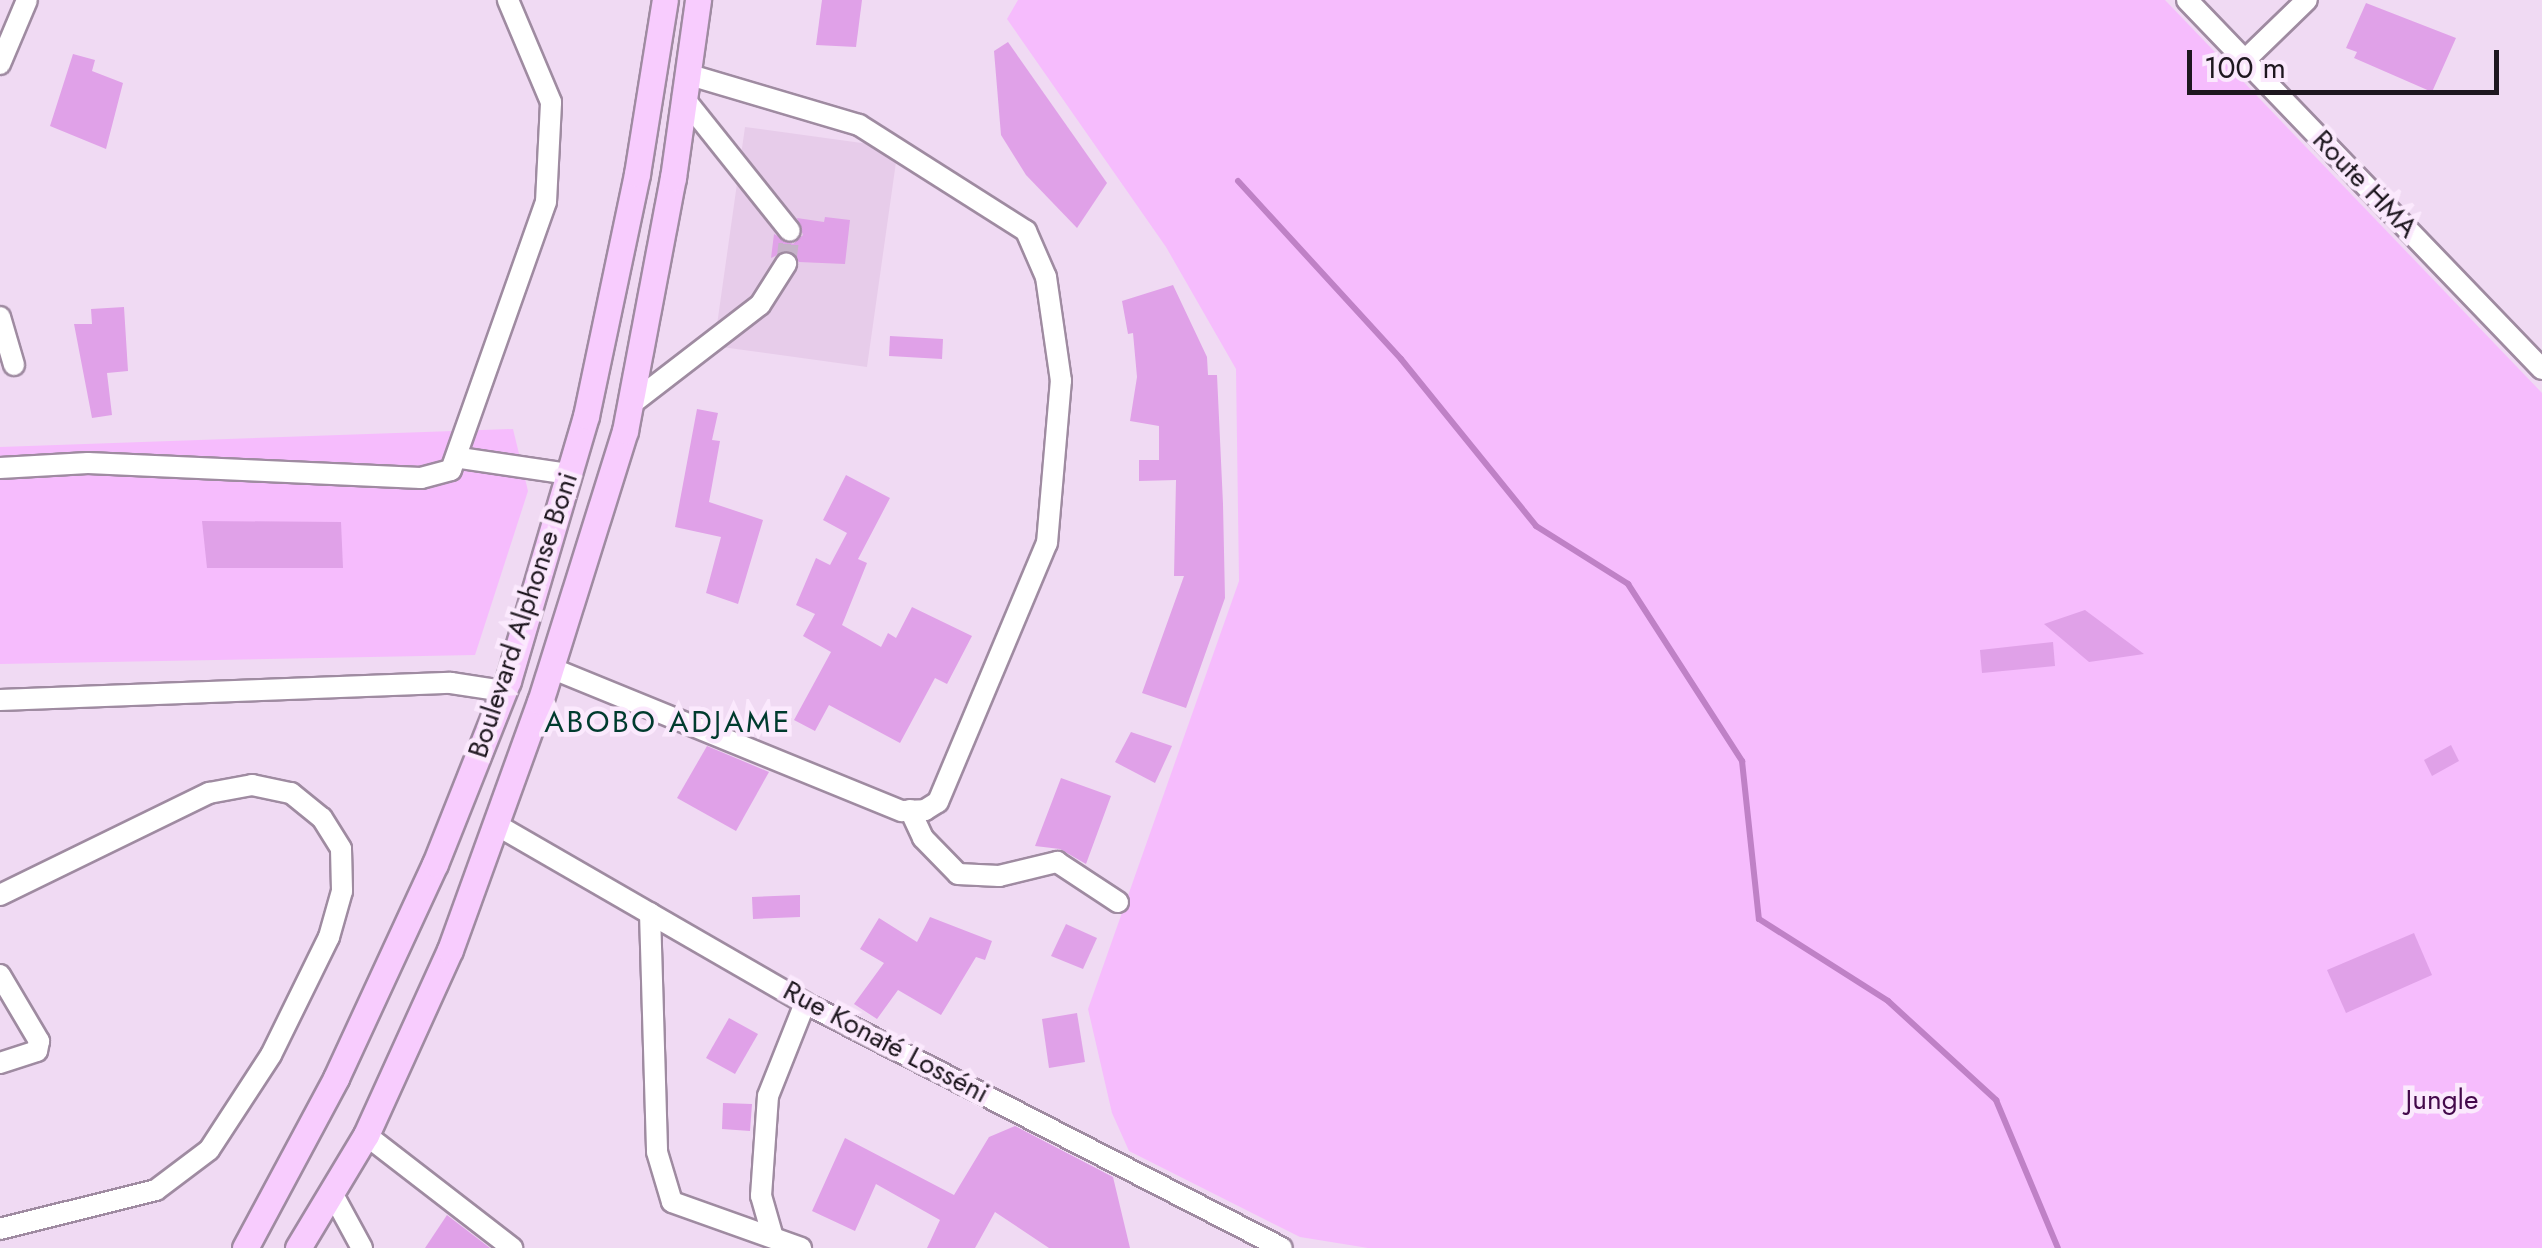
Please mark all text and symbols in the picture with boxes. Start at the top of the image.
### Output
scale bar [2192,30,2504,92]
text: 100 m [2204,46,2286,89]
street label: Route HMA [2306,123,2424,245]
street label: Boulevard Alphonse Boni [461,468,585,762]
district label: ABOBO ADJAME [544,704,792,740]
street label: Rue Konaté Losséni [777,974,995,1110]
park label: Jungle [2406,1083,2478,1117]

